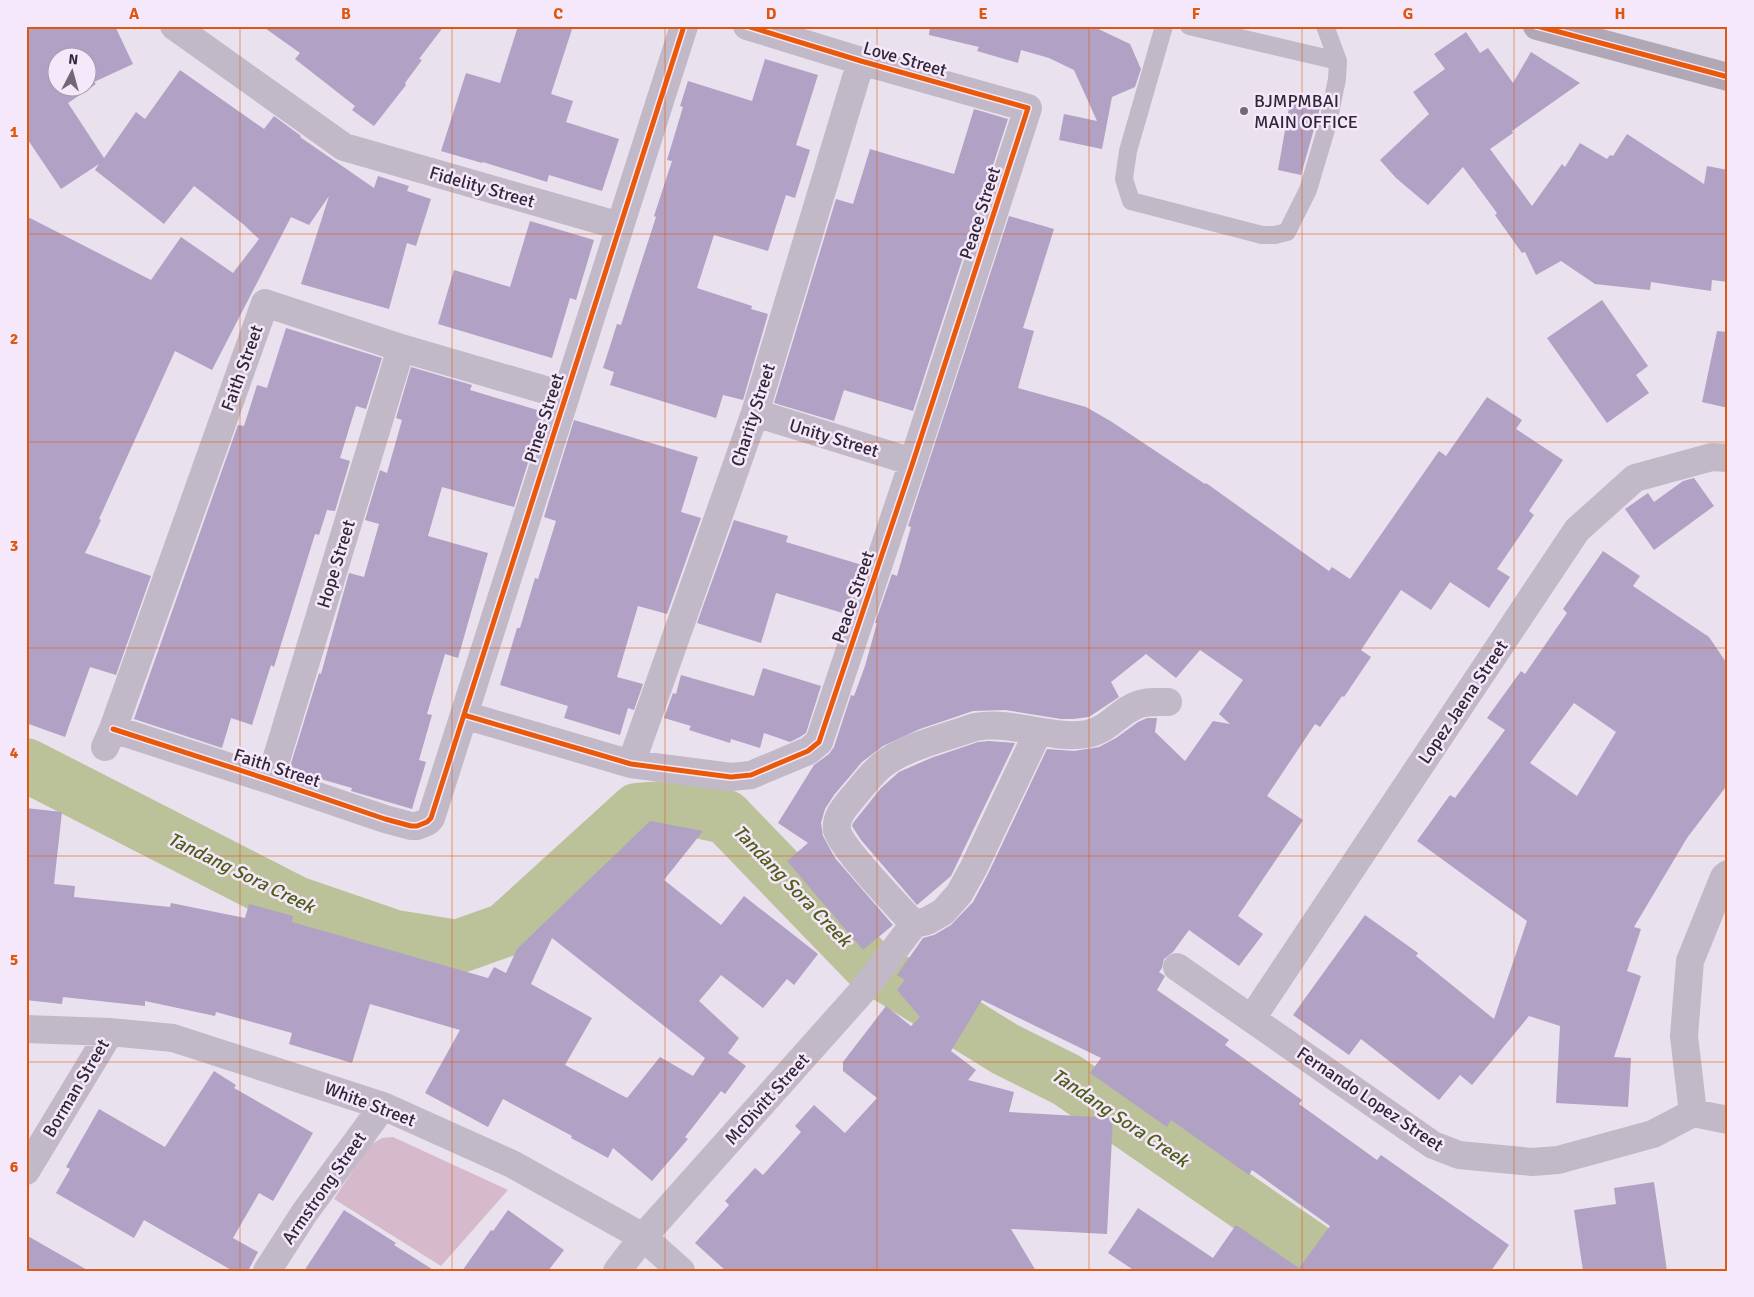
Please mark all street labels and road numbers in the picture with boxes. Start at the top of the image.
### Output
street label: Love Street [861,37,949,81]
street label: Fidelity Street [427,161,537,213]
street label: Peace Street [955,164,1005,262]
street label: Faith Street [216,322,268,414]
street label: Charity Street [726,361,780,469]
street label: Pines Street [519,371,569,465]
street label: Unity Street [787,414,881,462]
street label: Hope Street [312,517,360,611]
street label: Peace Street [827,548,879,646]
street label: Lopez Jaena Street [1414,636,1512,768]
street label: Faith Street [231,744,323,792]
street label: Borman Street [38,1035,114,1141]
street label: Fernando Lopez Street [1293,1042,1447,1156]
street label: McDivitt Street [720,1049,814,1149]
street label: White Street [321,1077,419,1131]
street label: Armstrong Street [277,1128,371,1248]

